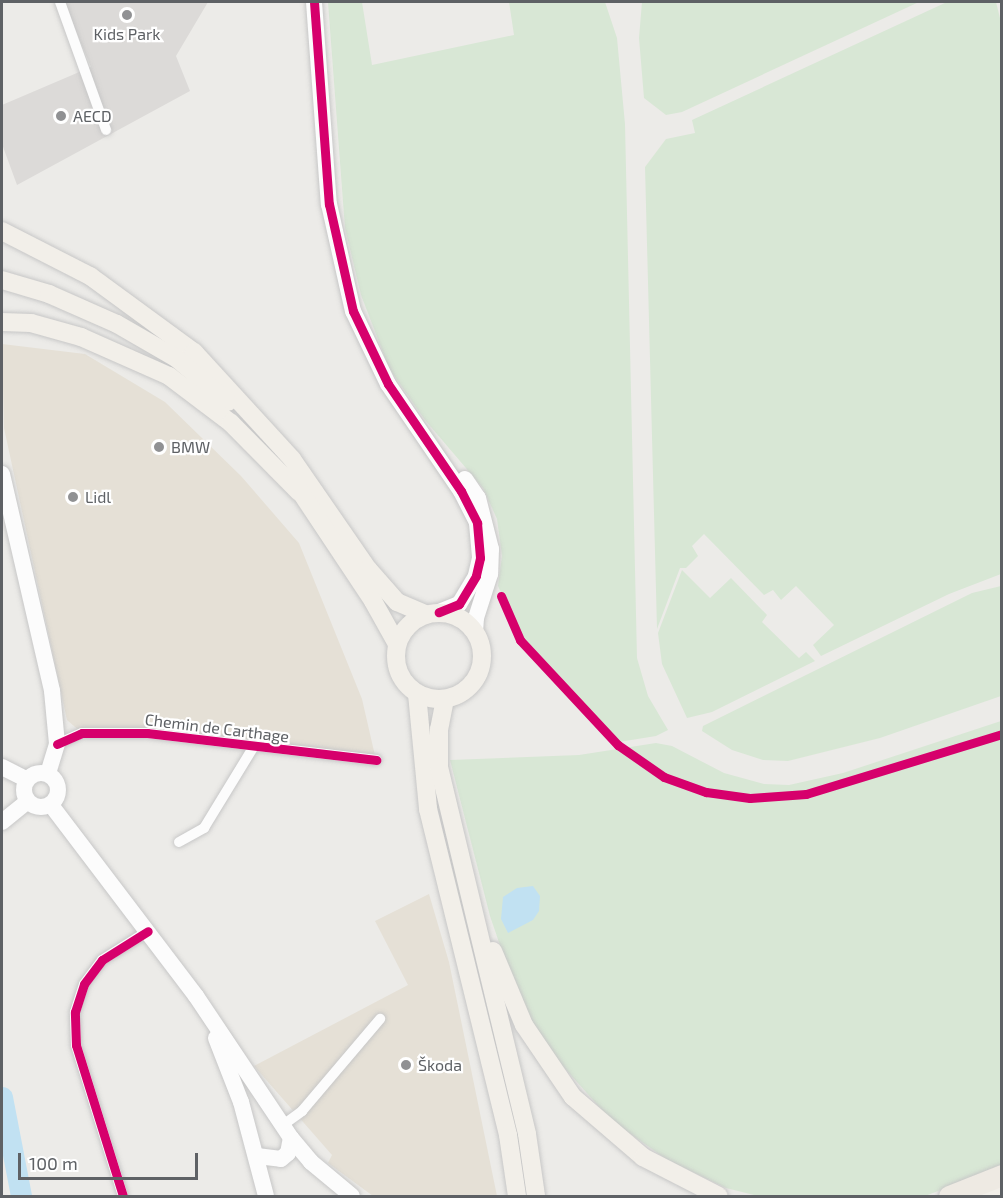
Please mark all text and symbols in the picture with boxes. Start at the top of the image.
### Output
marker: Kids Park [120,8,134,22]
place label: Kids Park [93,24,161,44]
place label: AECD [73,106,112,126]
marker: AECD [54,109,68,123]
place label: BMW [171,437,210,457]
marker: BMW [152,440,166,454]
place label: Lidl [85,487,111,507]
marker: Lidl [66,490,80,504]
street label: Chemin de Carthage [144,710,290,746]
place label: Škoda [418,1055,462,1075]
marker: Škoda [399,1058,413,1072]
scale bar [21,1141,201,1179]
text: 100 m [29,1152,78,1174]

